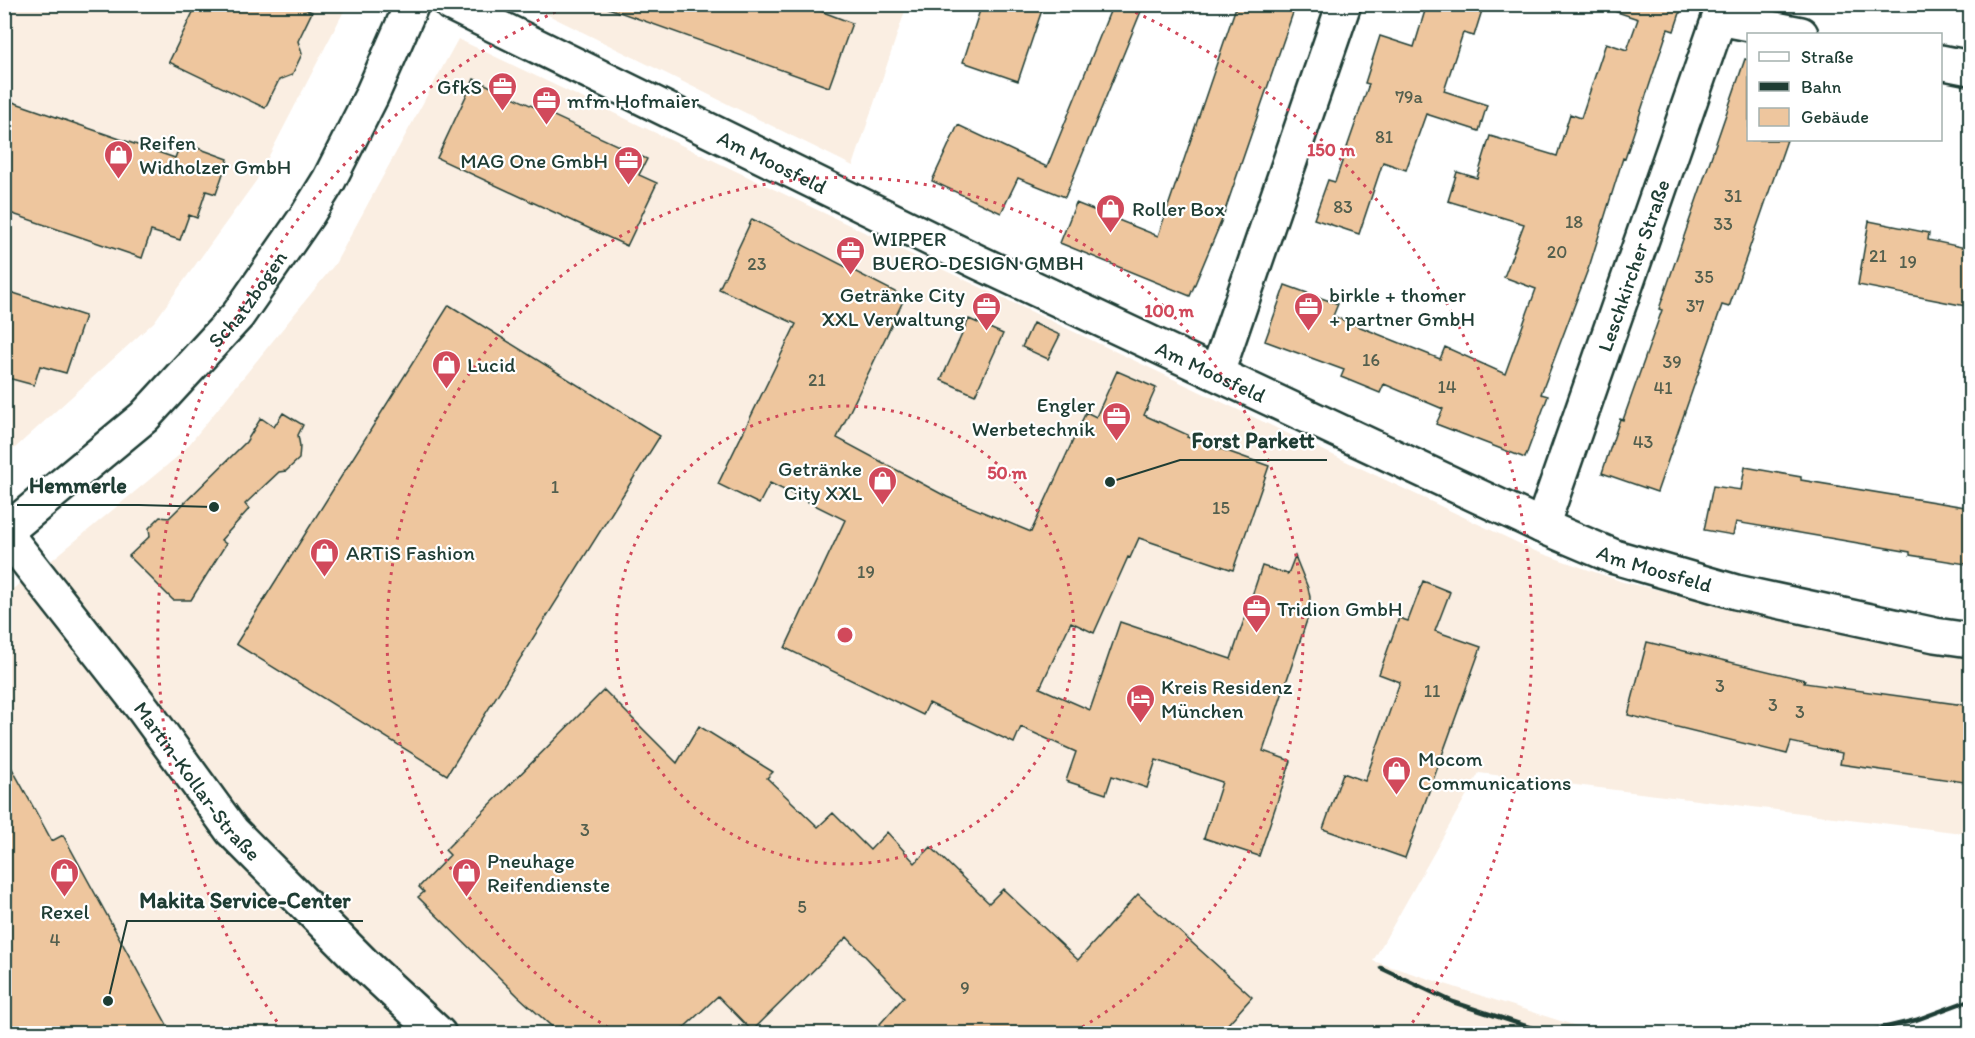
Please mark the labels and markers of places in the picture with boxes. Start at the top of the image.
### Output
office icon: GfkS [487,70,519,112]
place label: GfkS [437,74,482,99]
office icon: mfm Hofmaier [530,84,562,126]
place label: mfm Hofmaier [567,88,700,113]
place label: Reifen Widholzer GmbH [139,130,291,179]
shop icon: Reifen Widholzer GmbH [102,138,134,180]
office icon: MAG One GmbH [613,144,645,186]
place label: MAG One GmbH [460,148,608,173]
shop icon: Roller Box [1095,192,1127,234]
place label: Roller Box [1132,196,1225,221]
place label: WIPPER BUERO-DESIGN GMBH [872,226,1084,275]
office icon: WIPPER BUERO-DESIGN GMBH [835,234,867,276]
place label: Getränke City XXL Verwaltung [821,282,965,331]
place label: birkle + thomer + partner GmbH [1329,282,1475,331]
office icon: Getränke City XXL Verwaltung [970,290,1002,332]
office icon: birkle + thomer + partner GmbH [1292,290,1324,332]
shop icon: Lucid [430,348,462,390]
place label: Lucid [467,352,516,377]
place label: Engler Werbetechnik [972,392,1096,441]
office icon: Engler Werbetechnik [1100,400,1132,442]
callout: Forst Parkett [1180,420,1327,460]
place label: Getränke City XXL [778,456,862,505]
shop icon: Getränke City XXL [867,464,899,506]
callout: Hemmerle [17,465,139,505]
shop icon: ARTiS Fashion [309,536,341,578]
place label: ARTiS Fashion [346,540,475,565]
office icon: Tridion GmbH [1240,592,1272,634]
place label: Tridion GmbH [1277,596,1403,621]
centre of rings [835,625,855,645]
place label: Kreis Residenz München [1161,674,1293,723]
hotel icon: Kreis Residenz München [1124,682,1156,724]
place label: Mocom Communications [1418,746,1571,795]
shop icon: Mocom Communications [1381,754,1413,796]
place label: Pneuhage Reifendienste [487,848,610,897]
shop icon: Rexel [49,856,81,898]
shop icon: Pneuhage Reifendienste [450,856,482,898]
callout: Makita Service-Center [127,881,363,921]
place label: Rexel [41,899,89,924]

